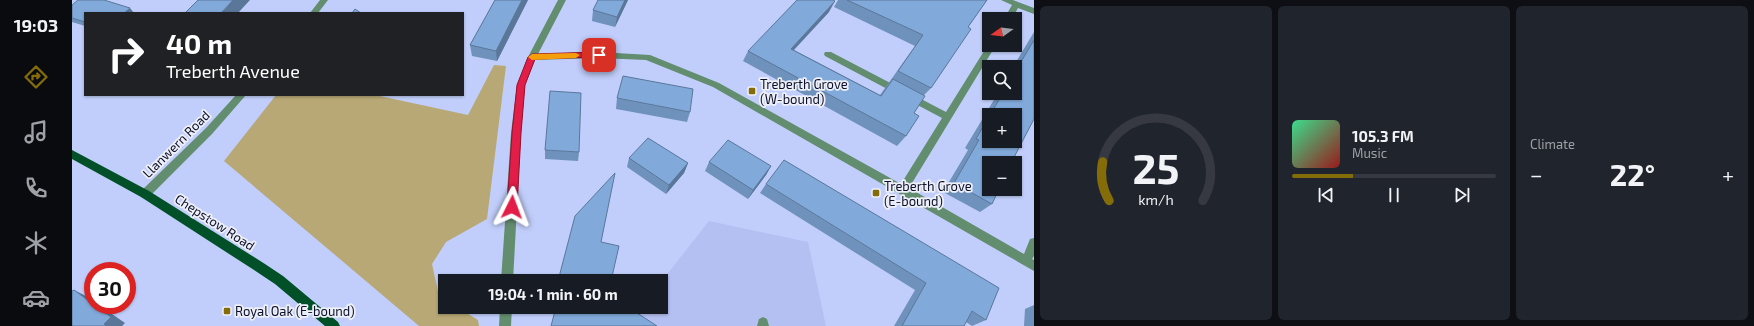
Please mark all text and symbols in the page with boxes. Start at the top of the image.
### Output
north arrow [982,12,1022,52]
map controls [982,12,1022,196]
text: 19:03 [14,14,58,36]
text: 40 m [166,26,232,60]
icon: right [100,28,152,80]
pin [582,38,616,72]
icon: arrive [588,44,610,66]
text: Treberth Avenue [166,60,300,82]
button: search [982,60,1022,100]
icon: directions [22,63,50,91]
place label: Treberth Grove (W-bound) [760,76,848,107]
marker: Treberth Grove (W-bound) [747,86,757,96]
street label: Llanwern Road [139,107,213,181]
button: + [982,108,1022,148]
icon: music [22,118,50,146]
text: 105.3 FM [1352,127,1414,145]
text: Climate [1530,136,1575,152]
text: 25 [1132,142,1180,192]
text: Music [1352,145,1387,161]
button: − [982,156,1022,196]
text: 22° [1610,156,1655,192]
text: − [1530,161,1543,187]
text: + [1722,161,1734,187]
icon: phone [22,174,50,202]
place label: Treberth Grove (E-bound) [884,178,972,209]
icon: previous [1315,184,1337,206]
icon: pause [1383,184,1405,206]
icon: next [1451,184,1473,206]
position arrow [491,186,533,228]
marker: Treberth Grove (E-bound) [871,188,881,198]
street label: Chepstow Road [172,190,258,254]
text: km/h [1138,191,1174,208]
icon: climate [22,229,50,257]
speed limit sign: 30 [84,262,136,314]
icon: car [22,284,50,312]
text: 19:04 · 1 min · 60 m [488,285,618,303]
place label: Royal Oak (E-bound) [235,303,355,319]
marker: Royal Oak (E-bound) [222,306,232,316]

